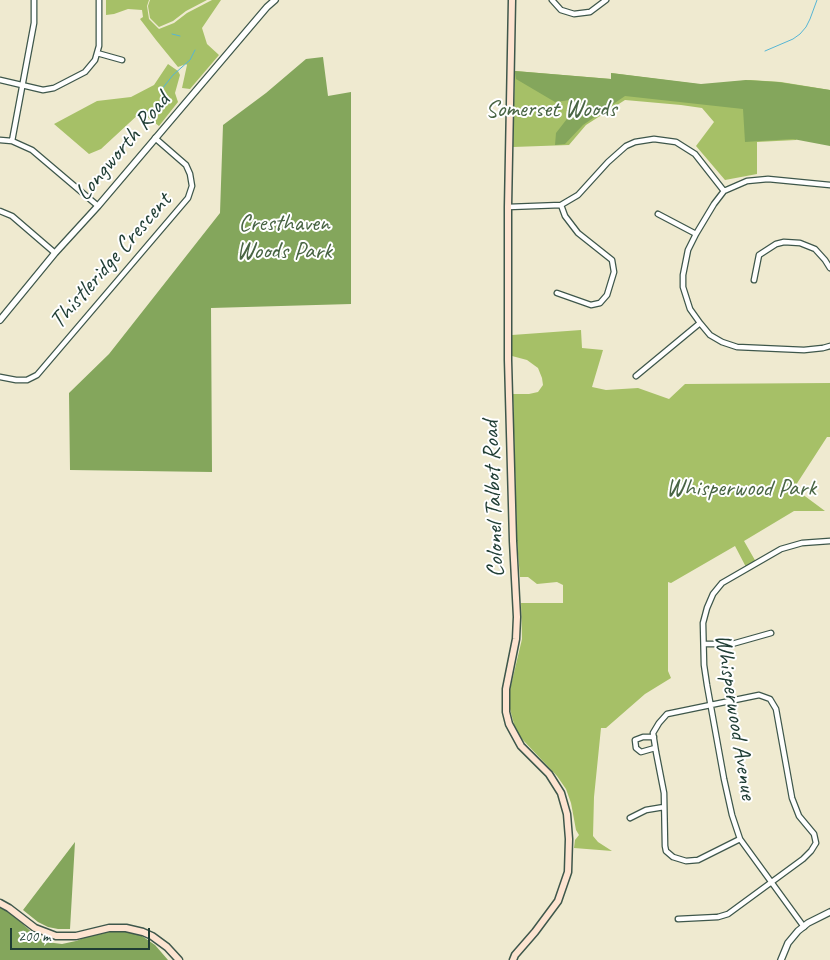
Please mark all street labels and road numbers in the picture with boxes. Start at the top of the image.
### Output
street label: Longworth Road [69,87,177,207]
street label: Thistleridge Crescent [44,187,178,335]
street label: Colonel Talbot Road [477,420,511,578]
street label: Whisperwood Avenue [708,632,762,802]

